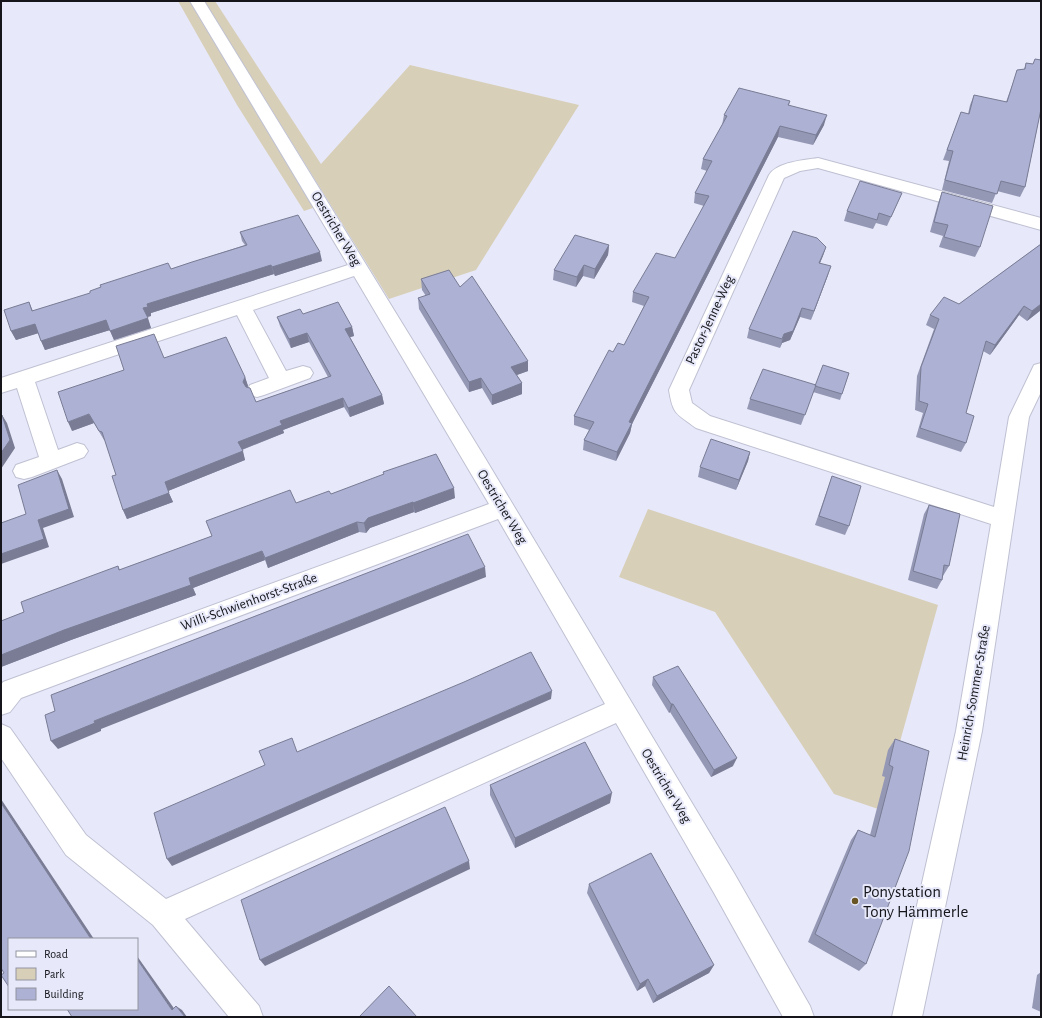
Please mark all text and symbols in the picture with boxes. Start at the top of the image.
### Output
street label: Oestricher Weg [308,189,364,269]
street label: Pastor-Jenne-Weg [683,273,737,367]
street label: Oestricher Weg [474,467,530,547]
street label: Willi-Schwienhorst-Straße [179,571,319,633]
street label: Heinrich-Sommer-Straße [955,624,993,762]
street label: Oestricher Weg [638,746,694,826]
place label: Ponystation Tony Hämmerle [863,883,968,921]
marker: Ponystation Tony Hämmerle [850,896,860,906]
legend [8,938,138,1010]
text: Road [44,948,68,960]
text: Park [44,968,65,980]
text: Building [44,988,84,1000]

